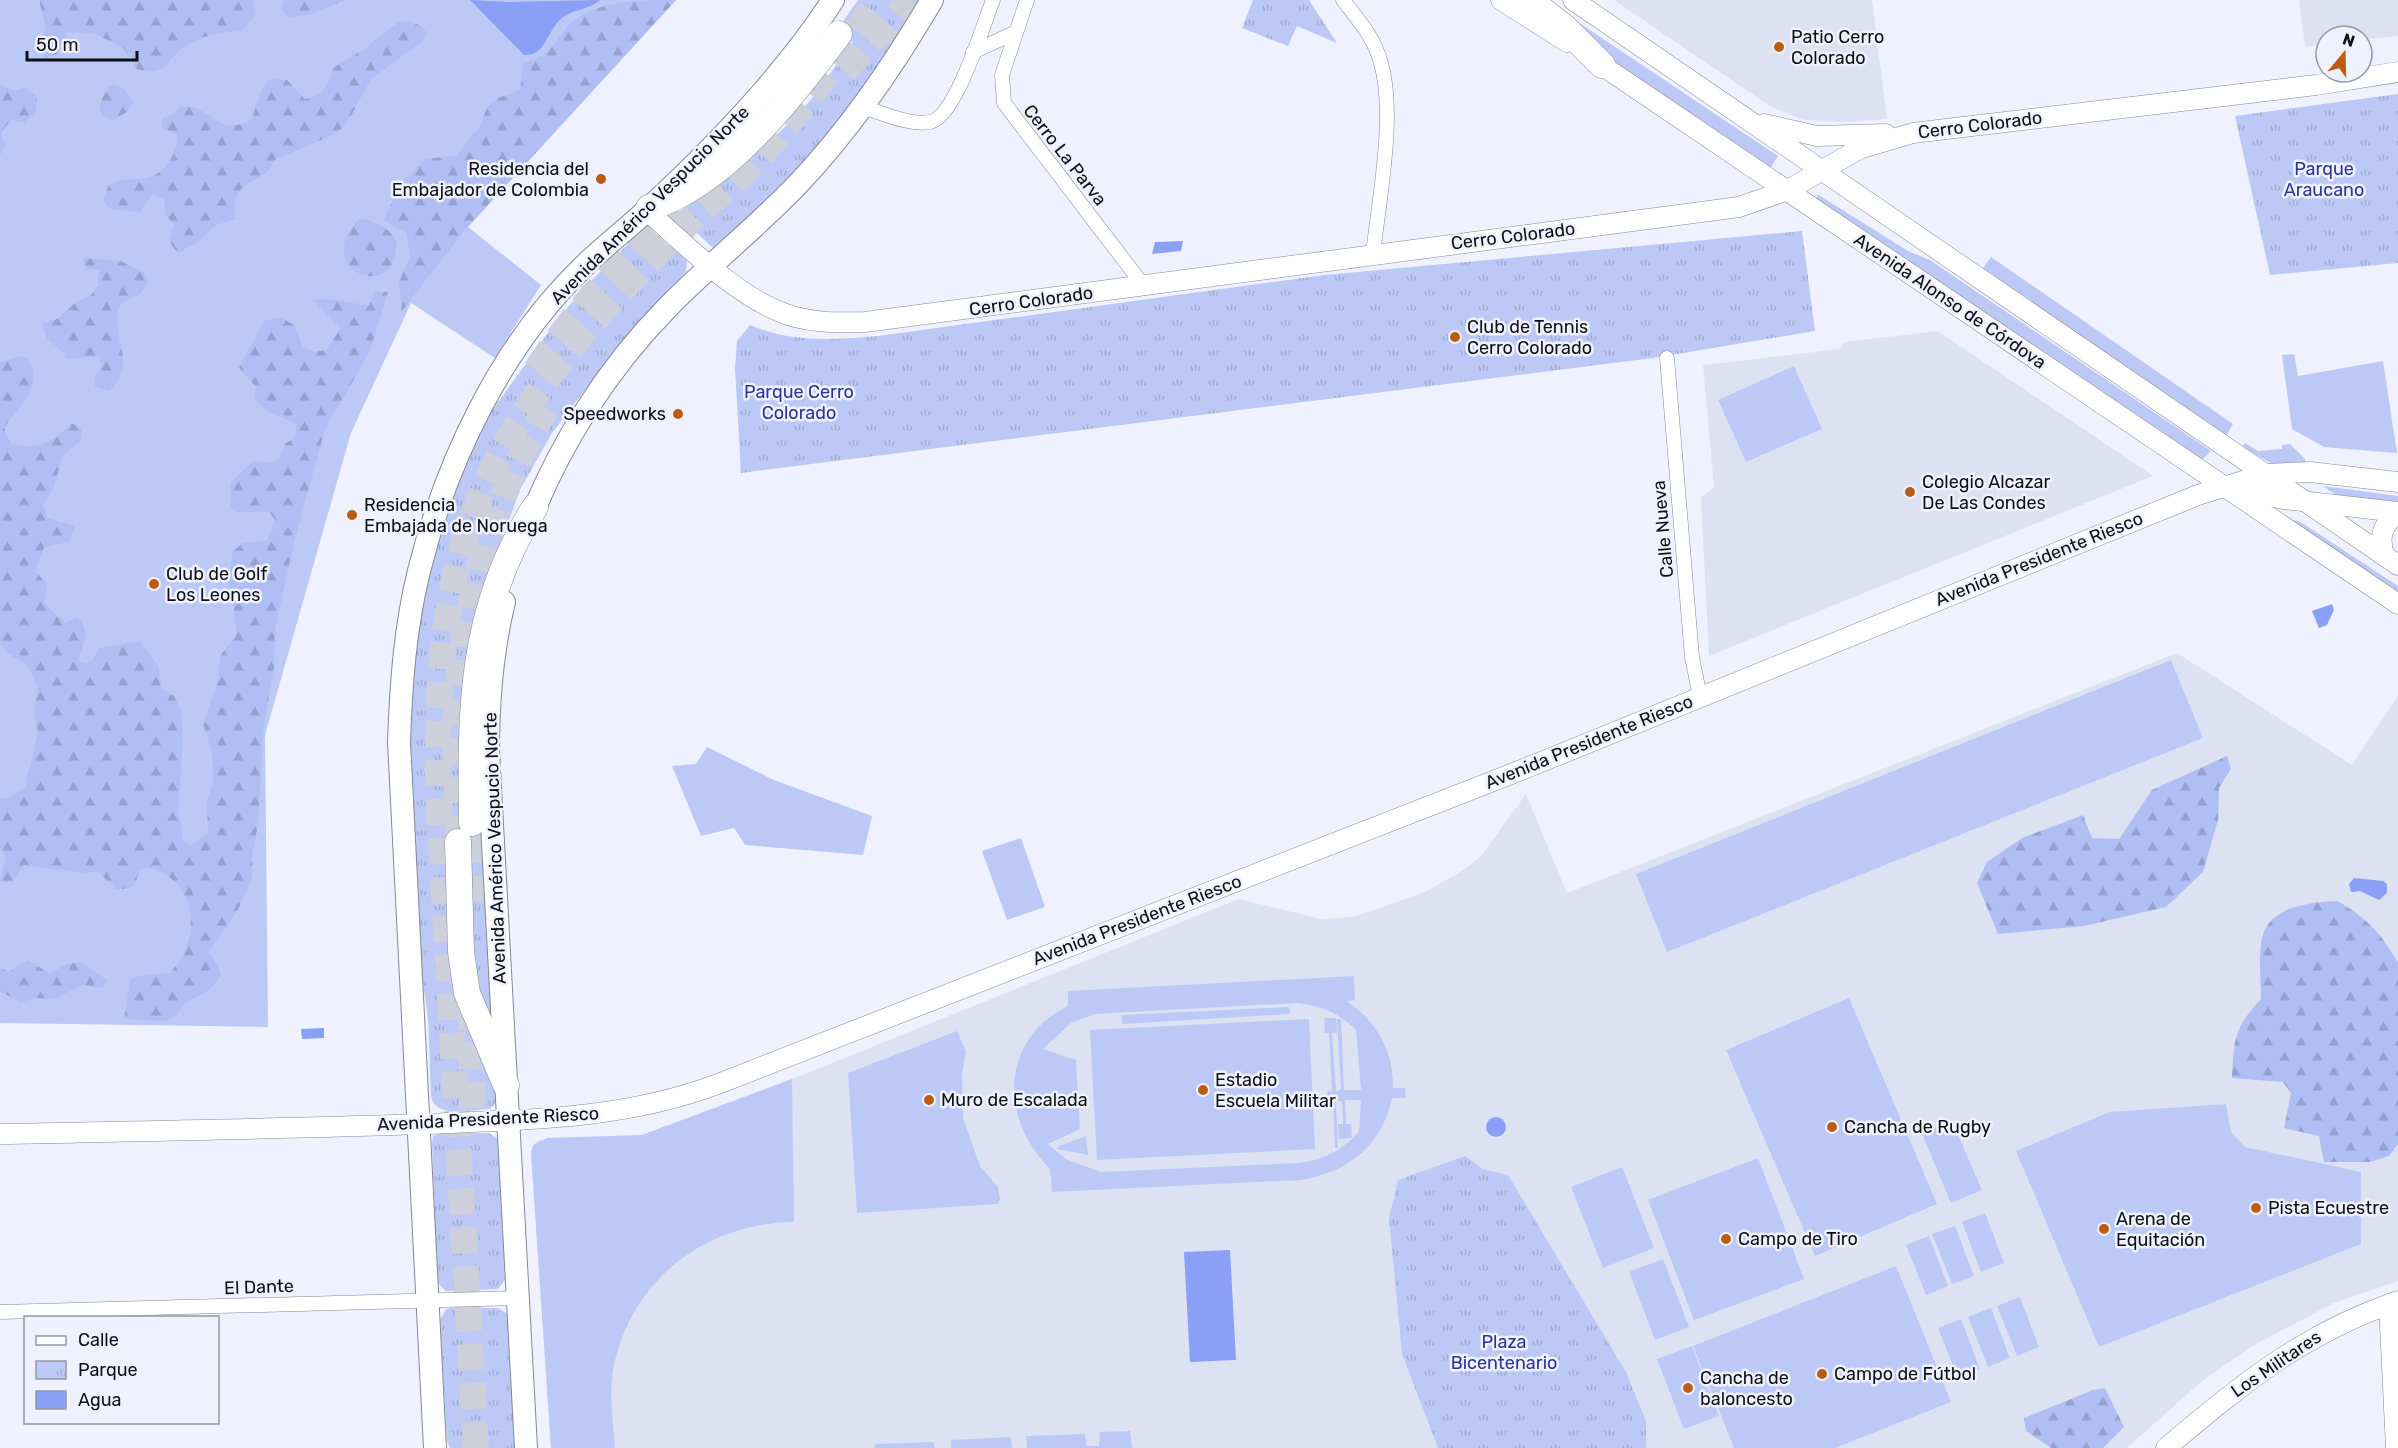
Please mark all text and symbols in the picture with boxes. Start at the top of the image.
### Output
scale bar [27,24,136,62]
north arrow [2314,24,2374,84]
place label: Patio Cerro Colorado [1791,26,1884,69]
text: N [2340,29,2357,51]
text: 50 m [36,34,79,56]
marker: Patio Cerro Colorado [1772,40,1786,54]
street label: Cerro La Parva [1019,100,1111,210]
street label: Avenida Américo Vespucio Norte [546,101,754,309]
street label: Cerro Colorado [1917,106,2043,144]
place label: Residencia del Embajador de Colombia [392,158,589,201]
park label: Parque Araucano [2284,158,2364,201]
marker: Residencia del Embajador de Colombia [594,172,608,186]
street label: Cerro Colorado [1450,217,1576,255]
street label: Avenida Alonso de Córdova [1850,228,2050,374]
street label: Cerro Colorado [968,281,1094,321]
place label: Club de Tennis Cerro Colorado [1467,316,1592,359]
marker: Club de Tennis Cerro Colorado [1448,330,1462,344]
park label: Parque Cerro Colorado [744,381,854,424]
place label: Speedworks [564,403,666,425]
marker: Speedworks [671,407,685,421]
place label: Colegio Alcazar De Las Condes [1922,471,2051,514]
street label: Calle Nueva [1648,479,1678,579]
marker: Colegio Alcazar De Las Condes [1903,485,1917,499]
place label: Residencia Embajada de Noruega [364,494,548,537]
street label: Avenida Presidente Riesco [1932,507,2146,611]
marker: Residencia Embajada de Noruega [345,508,359,522]
place label: Club de Golf Los Leones [166,563,267,606]
marker: Club de Golf Los Leones [147,577,161,591]
street label: Avenida Presidente Riesco [1482,690,1696,794]
street label: Avenida Américo Vespucio Norte [479,712,511,984]
street label: Avenida Presidente Riesco [1029,870,1245,970]
place label: Estadio Escuela Militar [1215,1069,1336,1112]
marker: Estadio Escuela Militar [1196,1083,1210,1097]
place label: Muro de Escalada [941,1089,1088,1111]
marker: Muro de Escalada [922,1093,936,1107]
street label: Avenida Presidente Riesco [376,1102,600,1136]
place label: Cancha de Rugby [1844,1116,1991,1138]
marker: Cancha de Rugby [1825,1120,1839,1134]
place label: Pista Ecuestre [2268,1197,2389,1219]
marker: Pista Ecuestre [2249,1201,2263,1215]
place label: Arena de Equitación [2116,1208,2205,1251]
marker: Arena de Equitación [2097,1222,2111,1236]
place label: Campo de Tiro [1738,1228,1858,1250]
marker: Campo de Tiro [1719,1232,1733,1246]
street label: El Dante [224,1275,294,1299]
legend [24,1316,219,1424]
street label: Los Militares [2227,1326,2325,1402]
text: Calle [78,1329,119,1351]
park label: Plaza Bicentenario [1451,1331,1557,1374]
text: Parque [78,1359,138,1381]
place label: Campo de Fútbol [1834,1363,1976,1385]
place label: Cancha de baloncesto [1700,1367,1793,1410]
marker: Campo de Fútbol [1815,1367,1829,1381]
marker: Cancha de baloncesto [1681,1381,1695,1395]
text: Agua [78,1389,121,1411]

